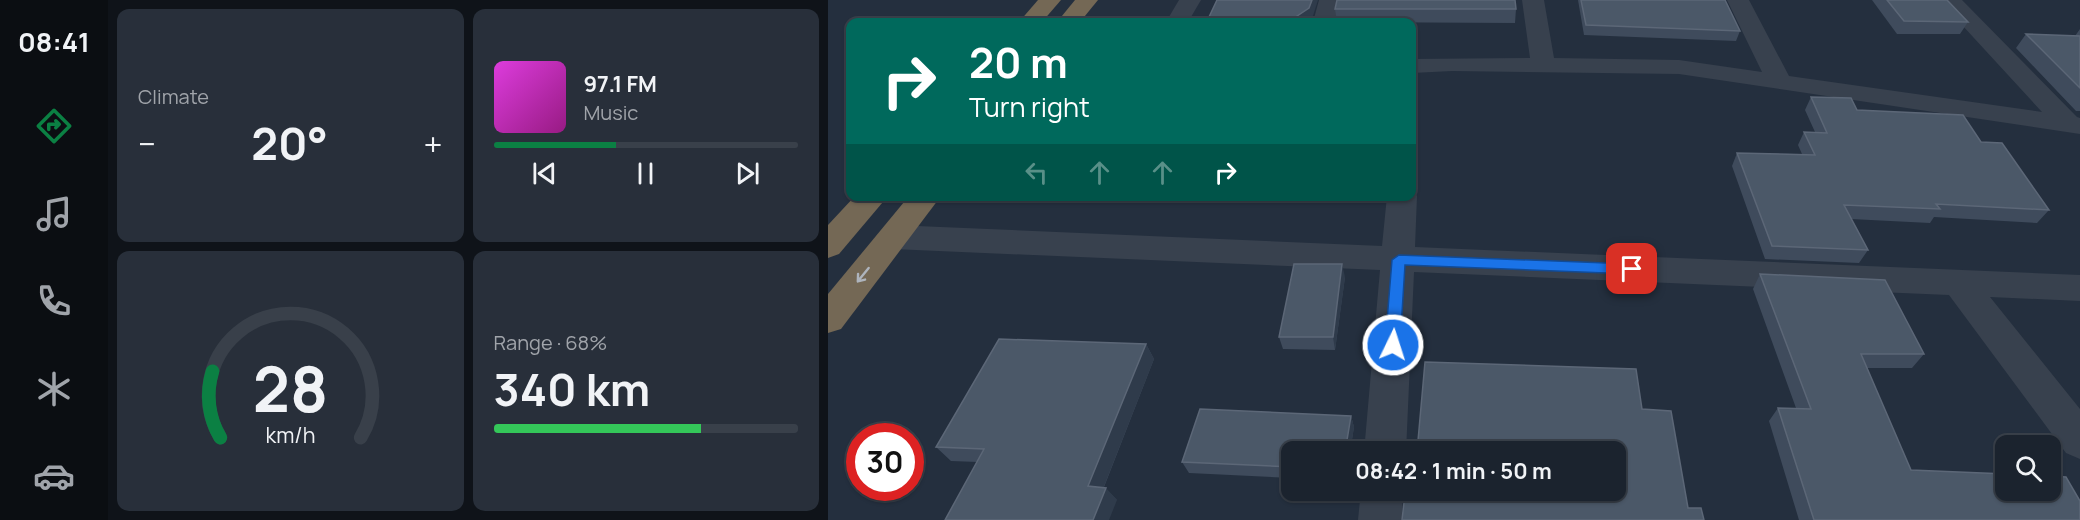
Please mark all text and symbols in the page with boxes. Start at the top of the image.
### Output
text: 08:41 [18,23,90,60]
text: 20 m [969,33,1068,91]
icon: right [870,42,948,120]
text: 97.1 FM [584,69,657,99]
text: Climate [138,83,209,110]
text: Turn right [969,88,1090,125]
text: Music [584,99,638,126]
icon: directions [33,105,75,147]
text: 20° [251,112,328,174]
text: − [138,121,156,166]
text: + [423,121,443,166]
icon: left [1020,156,1053,189]
icon: ahead [1083,156,1116,189]
icon: ahead [1146,156,1179,189]
icon: right [1209,156,1242,189]
icon: previous [528,157,561,190]
icon: pause [629,157,662,190]
icon: next [731,157,764,190]
icon: music [33,193,75,235]
pin [1606,243,1657,294]
icon: arrive [1615,252,1648,285]
one-way arrow [857,266,870,282]
icon: phone [33,280,75,322]
position arrow [1361,313,1425,377]
text: Range · 68% [494,329,607,356]
text: 28 [253,345,328,431]
text: 340 km [494,358,650,420]
icon: climate [33,368,75,410]
text: km/h [265,420,315,449]
speed limit sign: 30 [846,423,924,501]
map controls [1995,435,2061,501]
button: search [1995,435,2061,501]
icon: car [33,455,75,497]
text: 08:42 · 1 min · 50 m [1355,456,1552,486]

